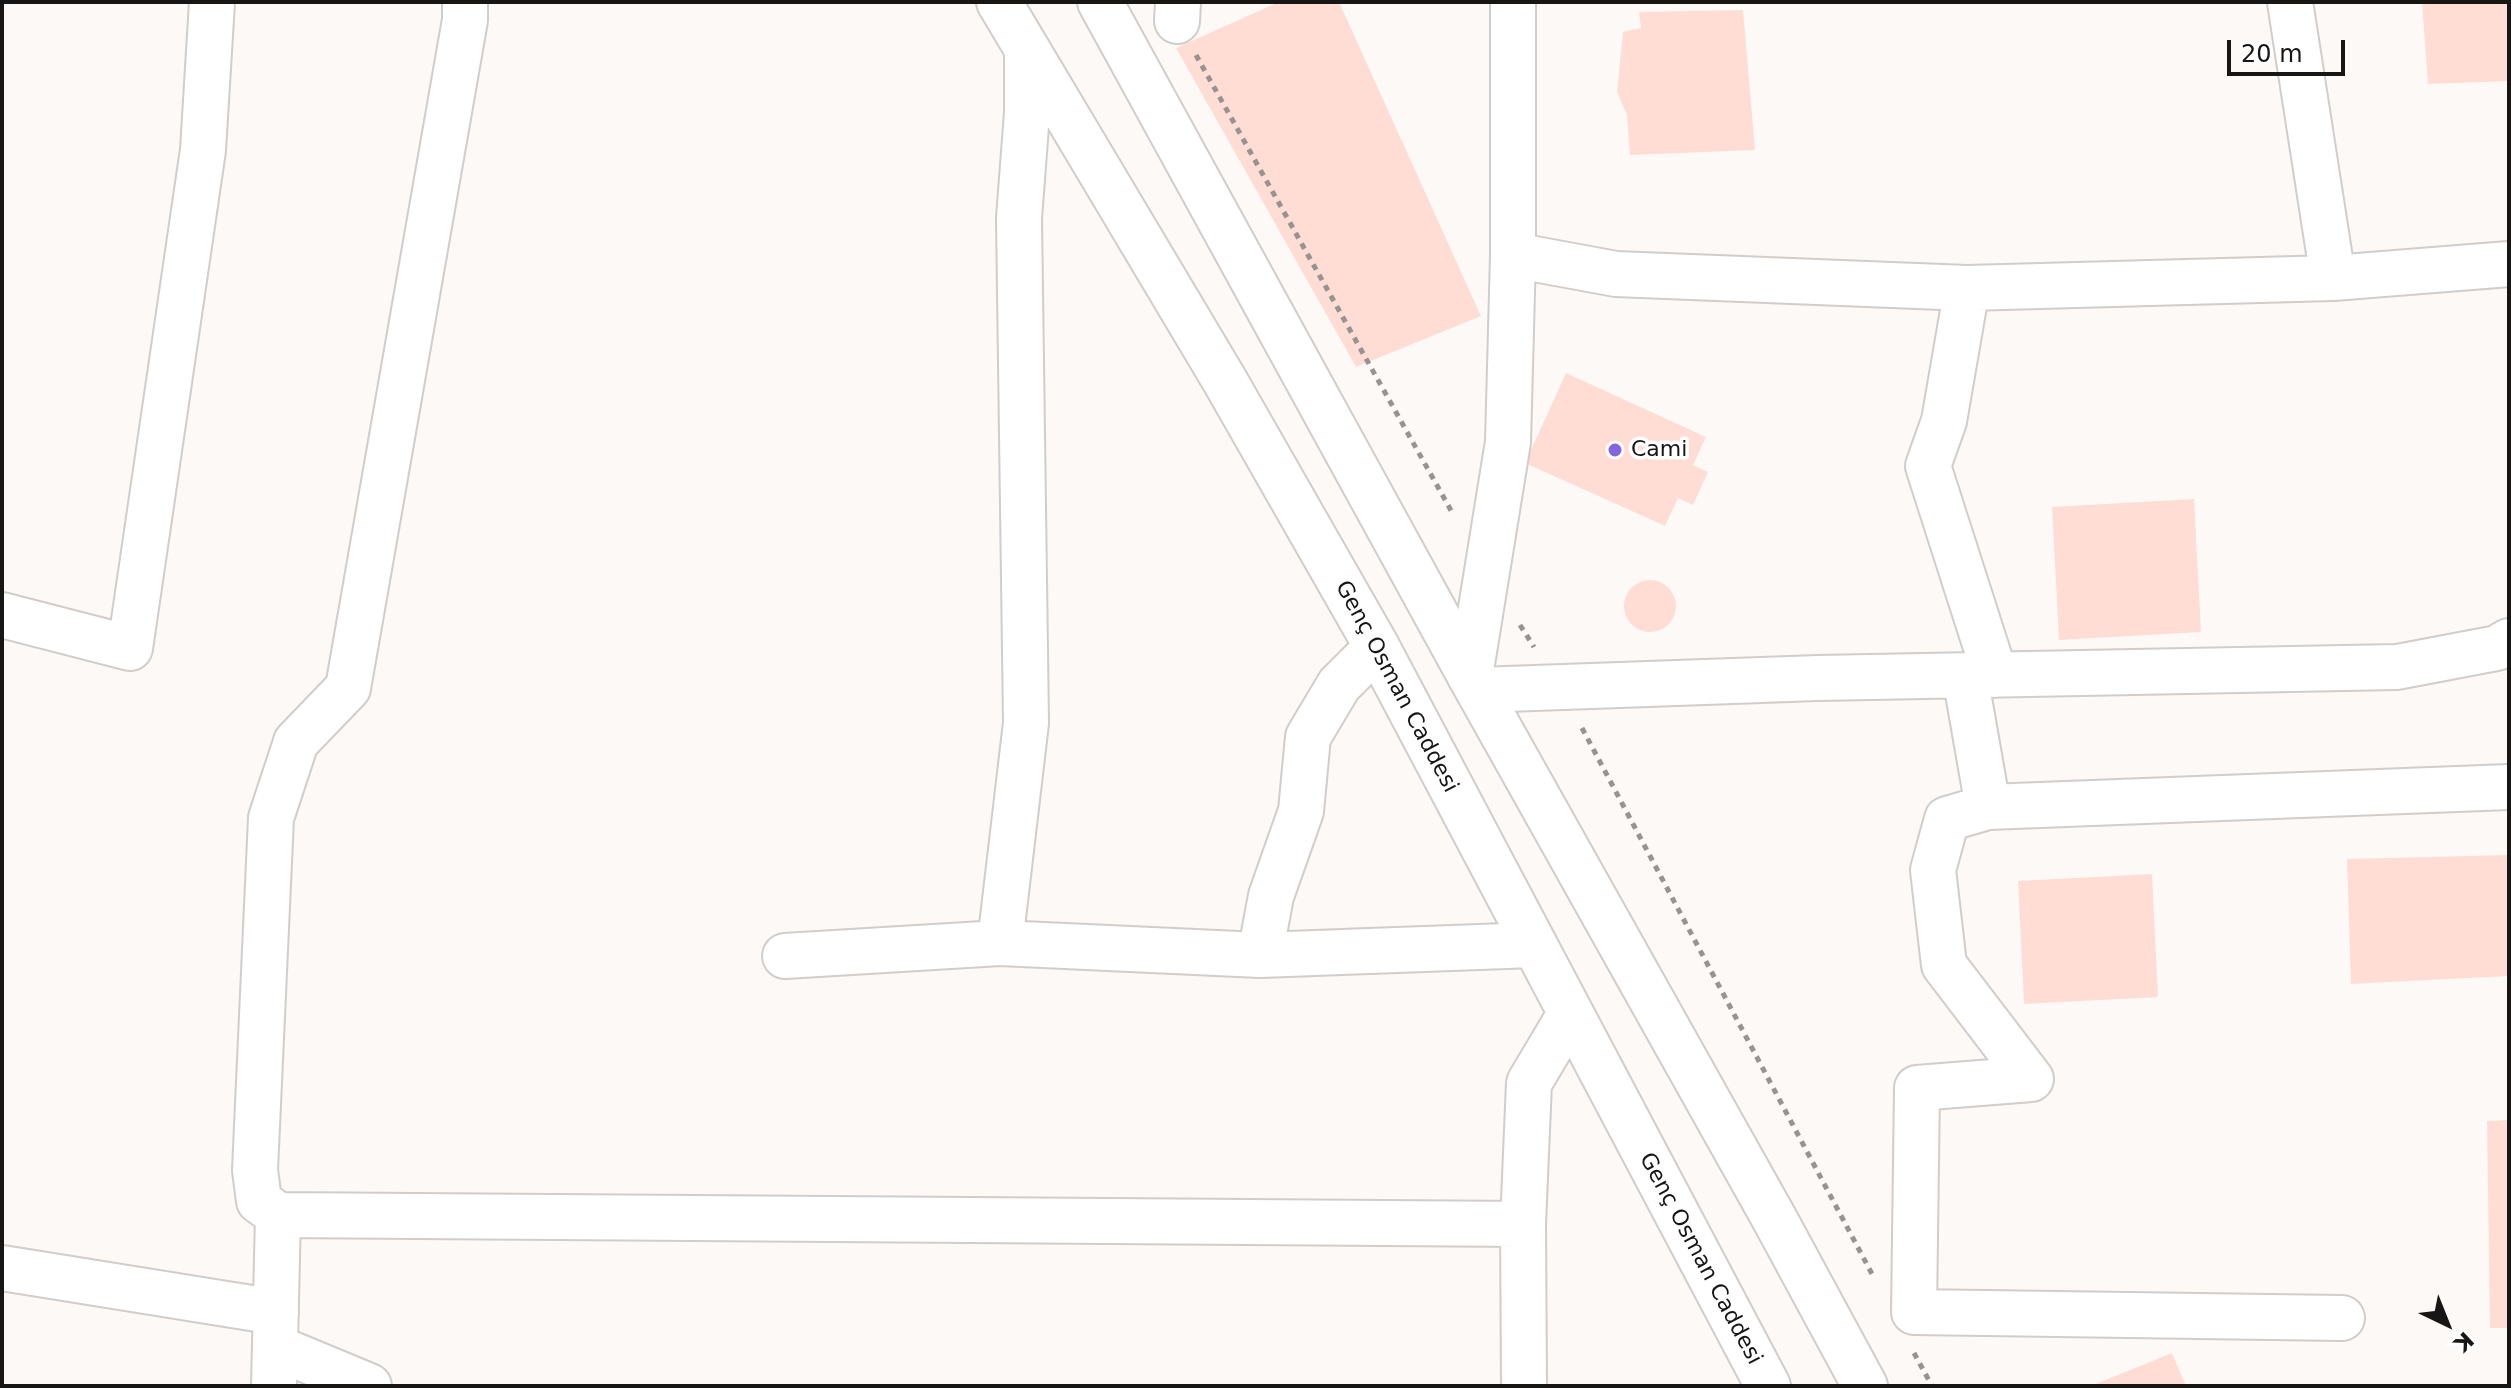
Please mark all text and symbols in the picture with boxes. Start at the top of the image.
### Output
scale bar [2231,24,2349,74]
text: 20 m [2241,40,2303,68]
place label: Cami [1631,437,1687,463]
marker: Cami [1606,441,1624,459]
street label: Genç Osman Caddesi [1329,577,1463,797]
street label: Genç Osman Caddesi [1633,1149,1767,1369]
north arrow [2407,1284,2487,1364]
text: K [2449,1327,2478,1357]

